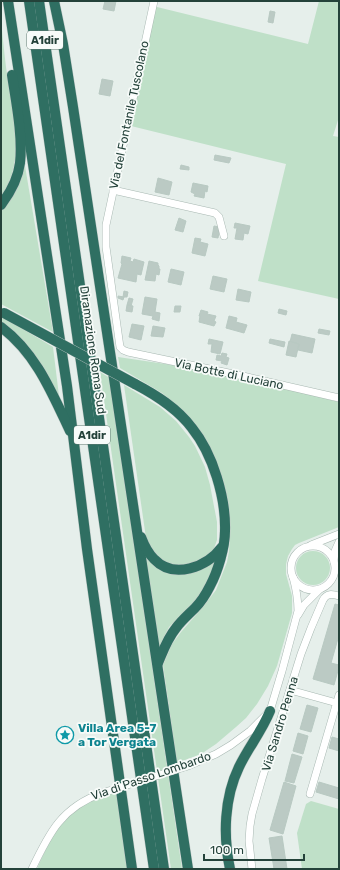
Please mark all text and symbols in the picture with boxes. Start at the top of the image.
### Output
road number: A1dir [27,31,63,49]
street label: Via del Fontanile Tuscolano [106,39,152,190]
street label: Diramazione Roma Sud [77,285,109,415]
street label: Via Botte di Luciano [173,356,285,392]
road number: A1dir [74,426,110,444]
street label: Via Sandro Penna [259,675,301,773]
place label: Villa Area 5-7 a Tor Vergata [78,721,156,749]
place icon: Villa Area 5-7 a Tor Vergata [55,725,75,745]
street label: Via di Passo Lombardo [89,749,213,803]
scale bar [204,836,304,862]
text: 100 m [210,843,244,857]

